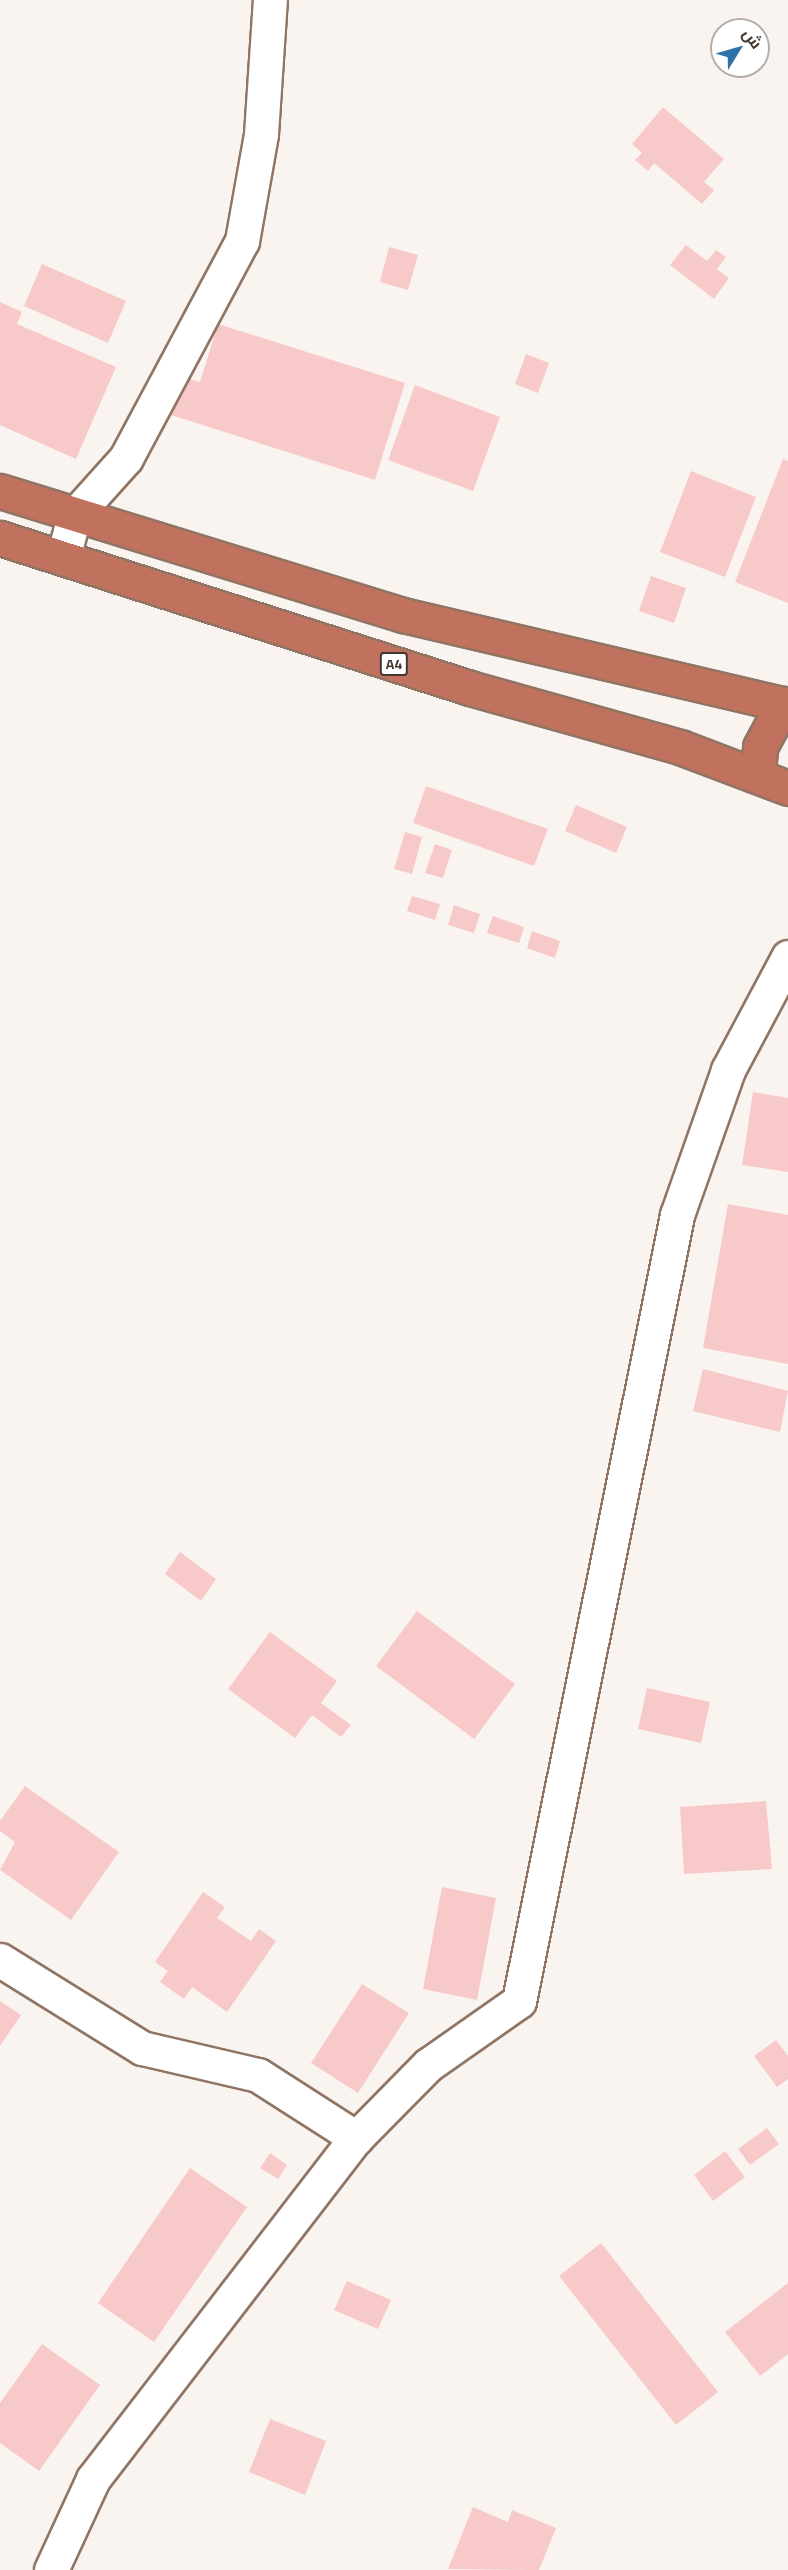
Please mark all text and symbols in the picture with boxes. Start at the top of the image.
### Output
north arrow [710,18,770,78]
text: ش [735,21,771,56]
road number: A4 [379,653,409,675]

